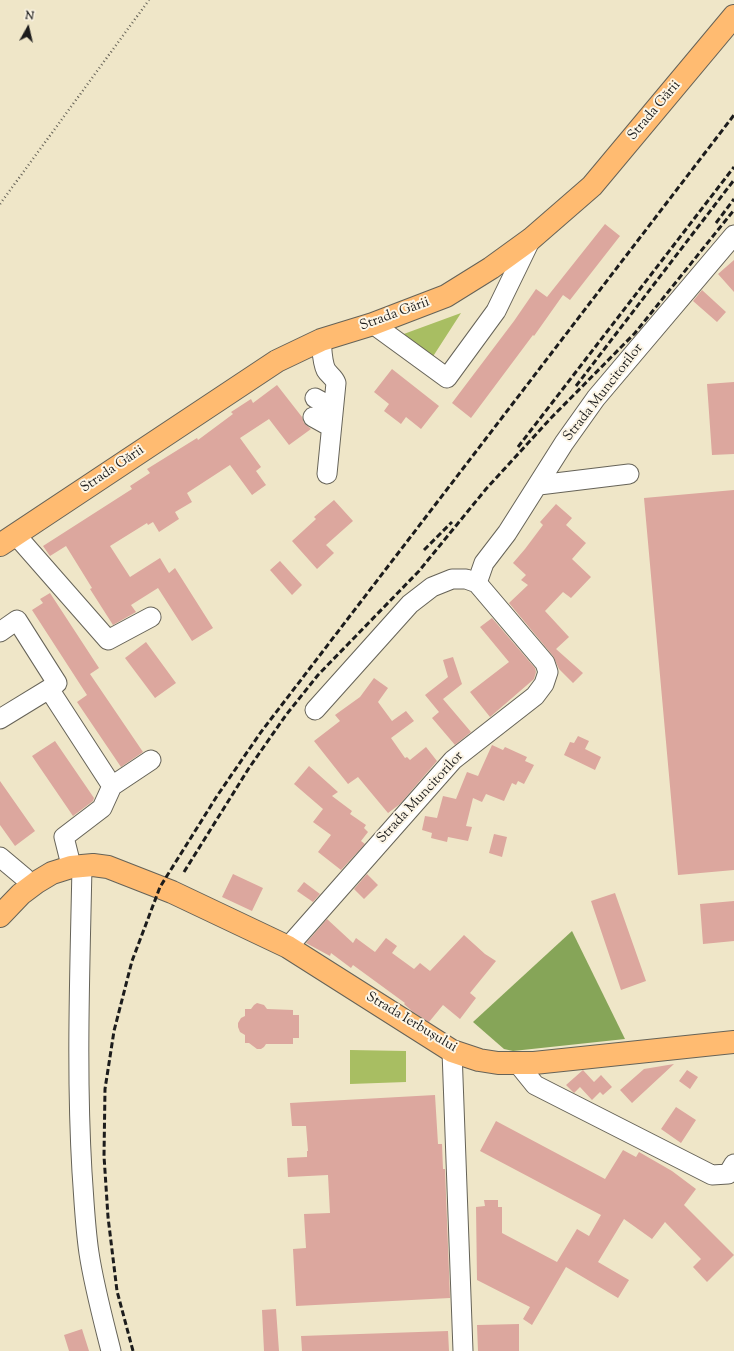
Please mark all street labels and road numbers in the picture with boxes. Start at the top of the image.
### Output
street label: Strada Gării [625,78,685,144]
street label: Strada Gării [358,295,432,335]
street label: Strada Muncitorilor [561,341,647,445]
street label: Strada Gării [78,443,148,497]
street label: Strada Muncitorilor [374,749,468,847]
street label: Strada Ierbușului [362,989,460,1057]

